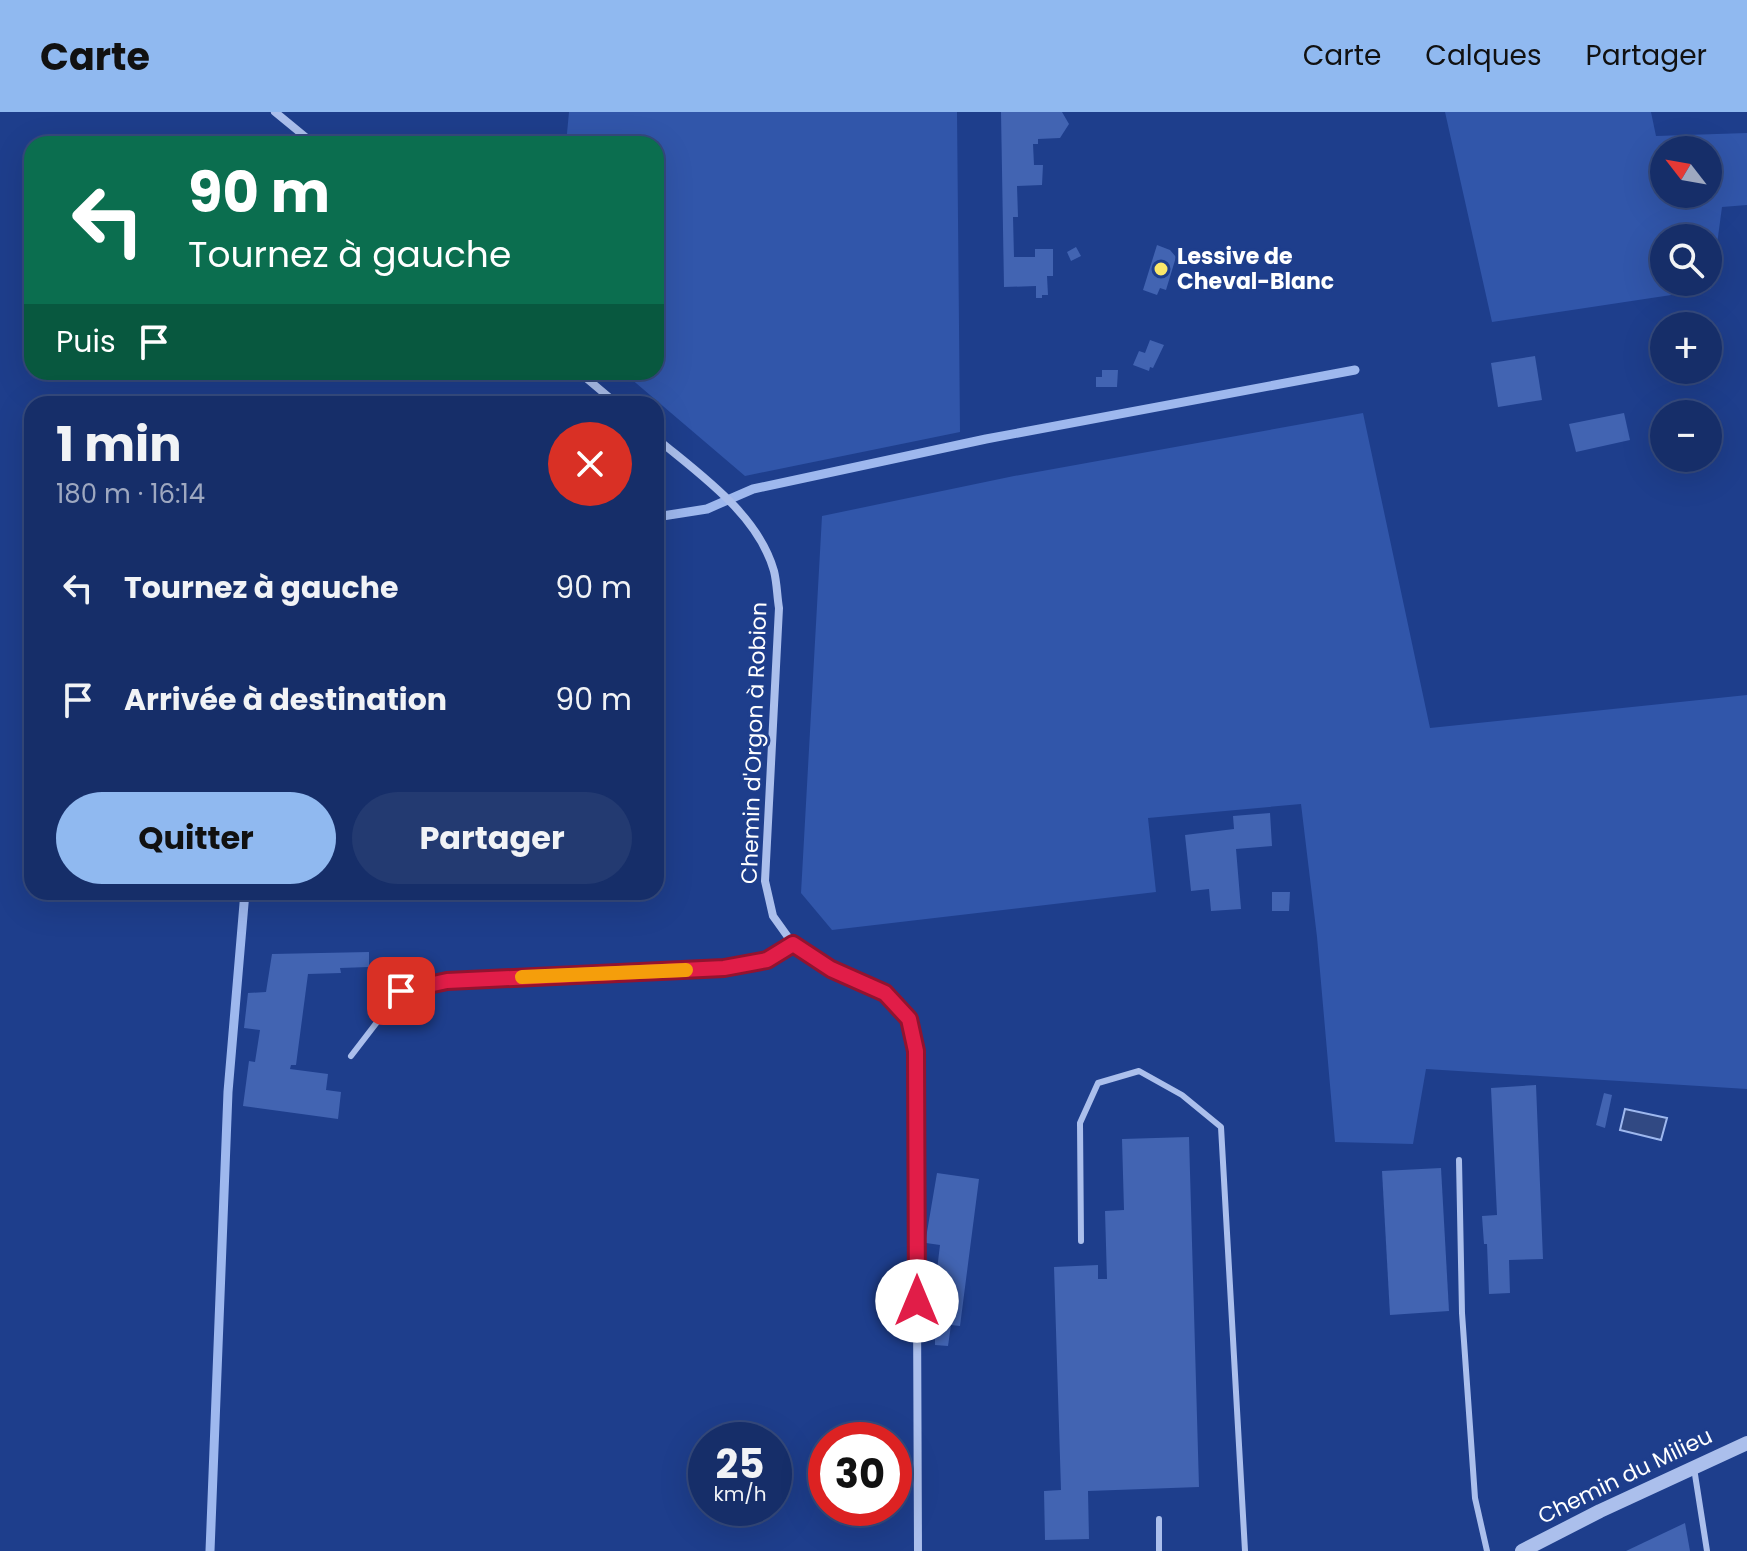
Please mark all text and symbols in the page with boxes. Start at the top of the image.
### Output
text: Carte [40,30,150,83]
text: Carte [1303,36,1381,75]
text: Calques [1425,36,1542,75]
text: Partager [1586,36,1707,75]
north arrow [1650,136,1722,208]
map controls [1650,136,1722,472]
text: 90 m [188,153,330,232]
icon: left [56,168,160,272]
button: search [1650,224,1722,296]
text: Tournez à gauche [188,229,511,280]
place label: Lessive de Cheval-Blanc [1177,241,1334,297]
marker: Lessive de Cheval-Blanc [1152,260,1170,278]
button: + [1650,312,1722,384]
text: Puis [56,320,116,363]
icon: arrive [132,320,176,364]
button: − [1650,400,1722,472]
text: 1 min [56,411,182,478]
button: close [548,422,632,506]
text: 180 m · 16:14 [56,476,205,512]
icon: left [56,566,100,610]
text: Tournez à gauche [124,566,398,609]
text: 90 m [555,566,632,609]
street label: Chemin d'Orgon à Robion [734,601,774,885]
icon: arrive [56,678,100,722]
text: Arrivée à destination [124,678,447,721]
text: 90 m [555,678,632,721]
button: Quitter [56,792,336,884]
button: Partager [352,792,632,884]
pin [367,957,435,1025]
icon: arrive [379,969,423,1013]
position arrow [875,1259,959,1343]
street label: Chemin du Milieu [1533,1420,1717,1532]
speed limit sign: 30 [808,1422,912,1526]
text: 25 [716,1436,764,1492]
text: km/h [713,1480,767,1508]

